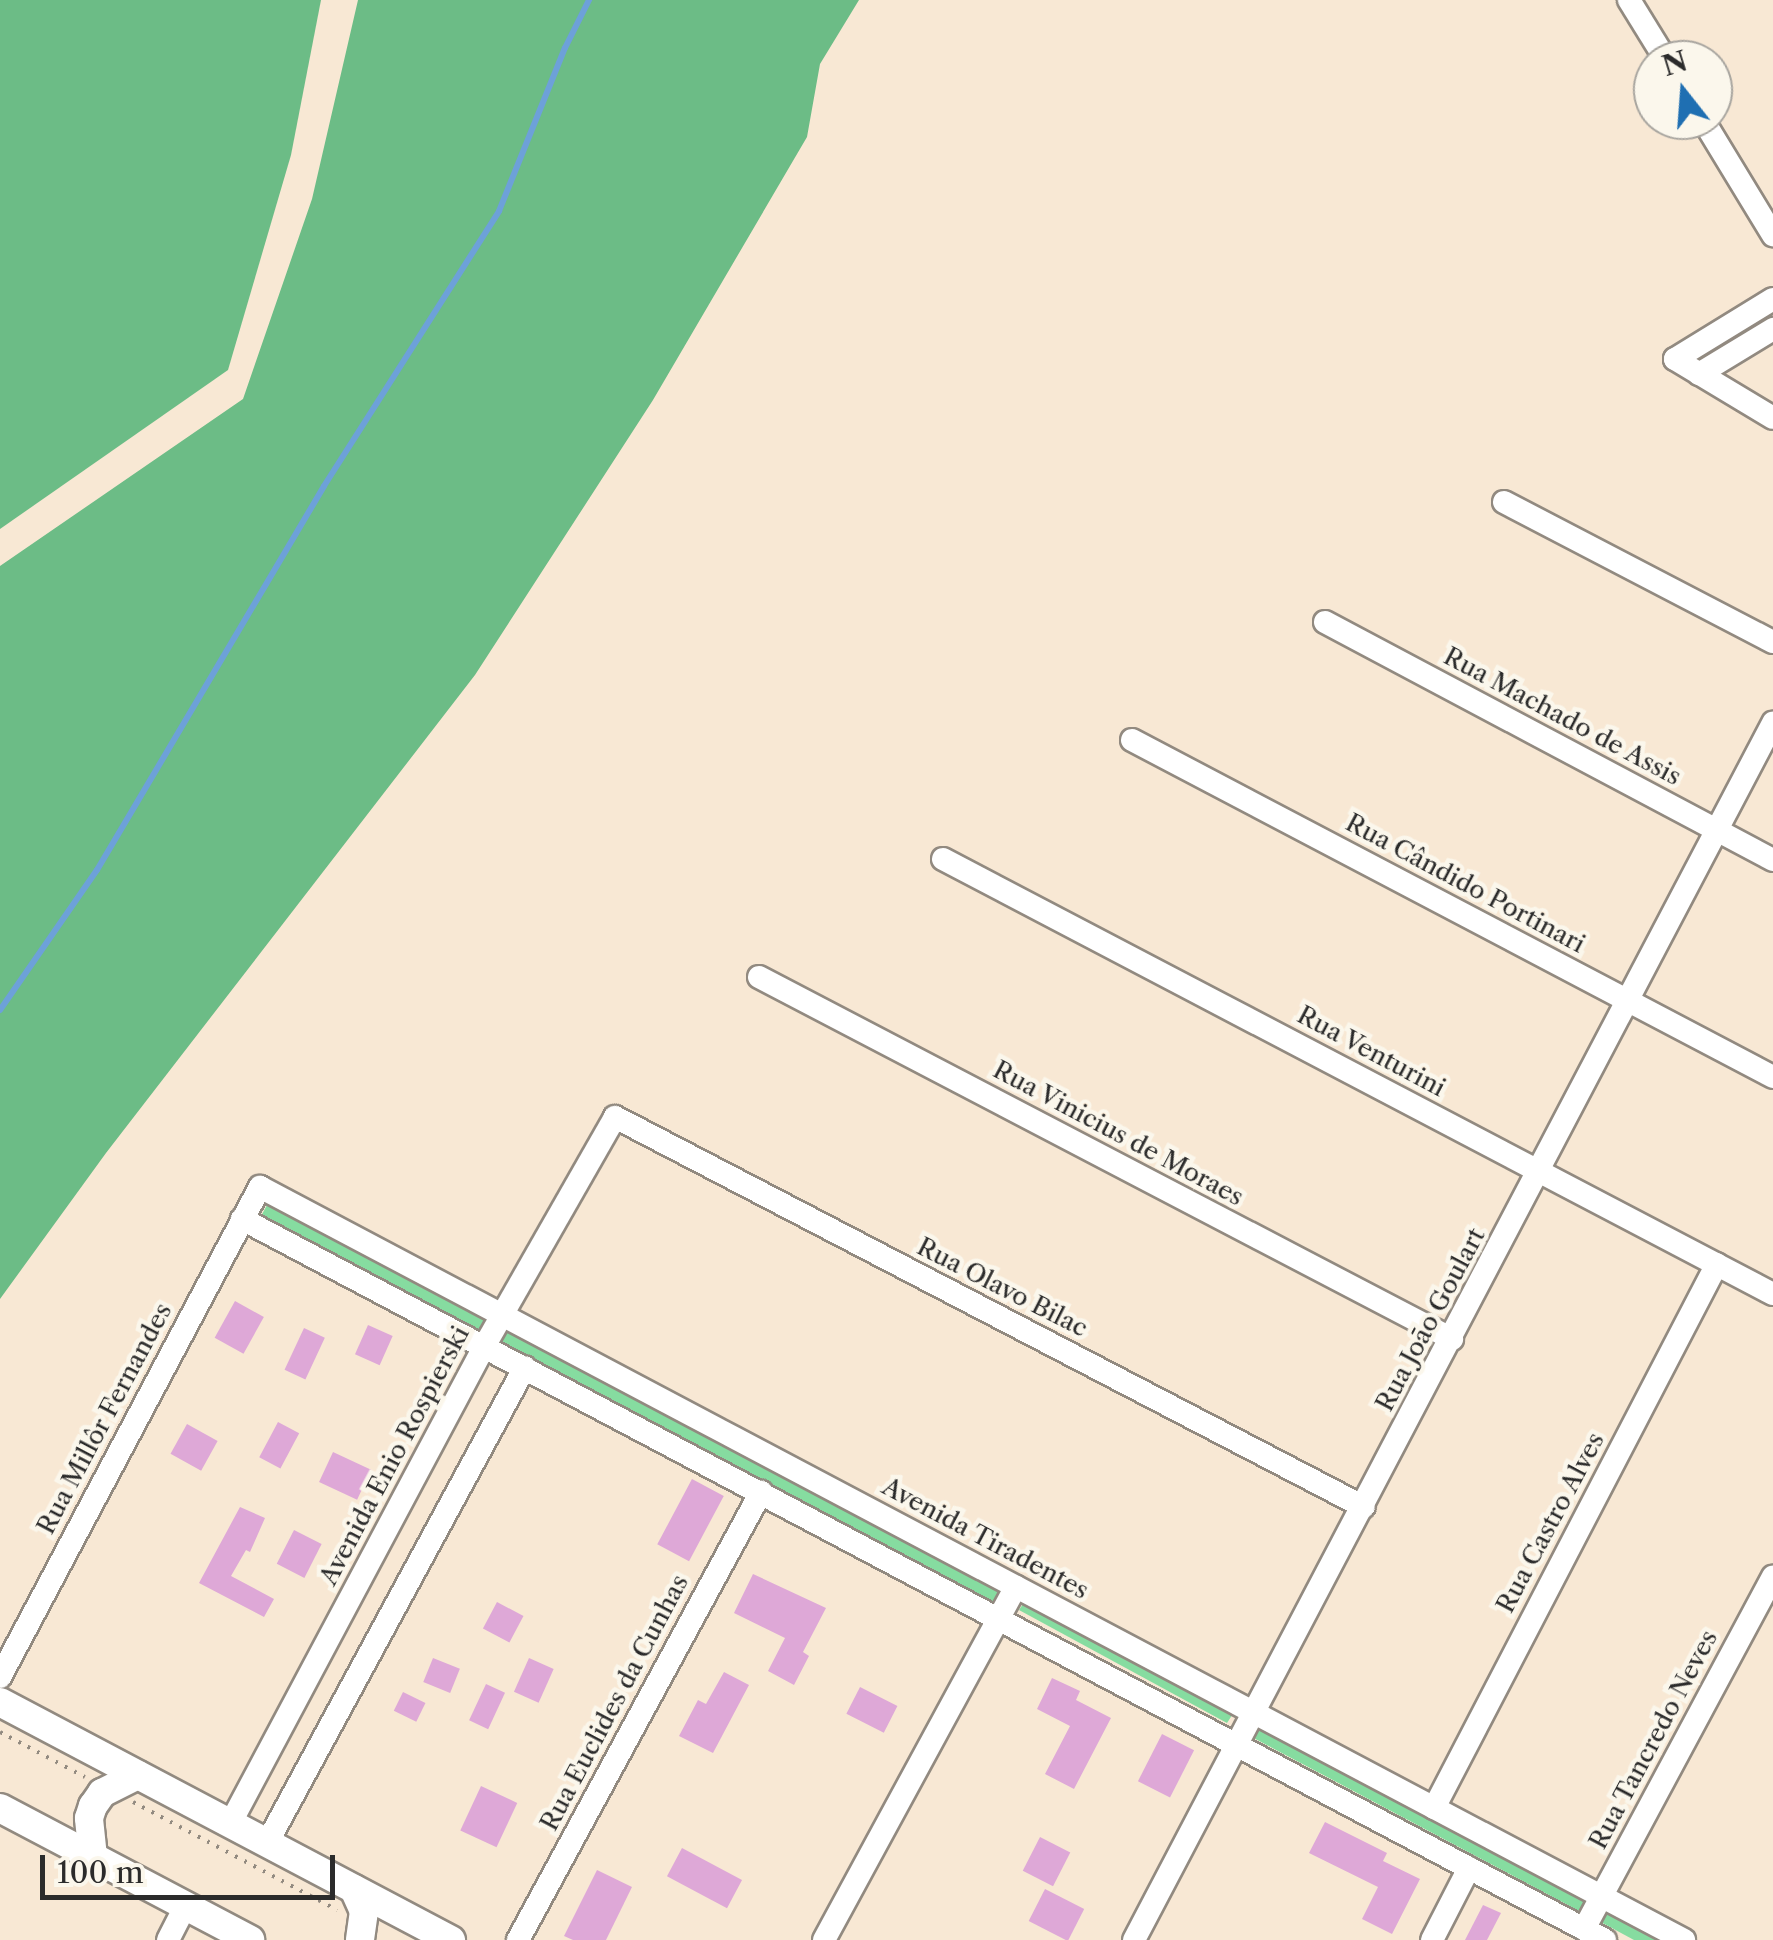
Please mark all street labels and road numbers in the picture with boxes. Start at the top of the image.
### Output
street label: Rua Machado de Assis [1438,641,1686,793]
street label: Rua Cândido Portinari [1340,808,1590,960]
street label: Rua Venturini [1291,1000,1451,1104]
street label: Rua Vinicius de Moraes [987,1055,1249,1213]
street label: Rua João Goulart [1370,1223,1492,1417]
street label: Rua Olavo Bilac [912,1232,1092,1344]
street label: Rua Millôr Fernandes [31,1298,179,1540]
street label: Avenida Enio Rospierski [314,1321,476,1591]
street label: Rua Castro Alves [1491,1427,1611,1619]
street label: Avenida Tiradentes [876,1472,1094,1606]
street label: Rua Euclides da Cunhas [535,1570,695,1836]
street label: Rua Tancredo Neves [1583,1625,1725,1855]

